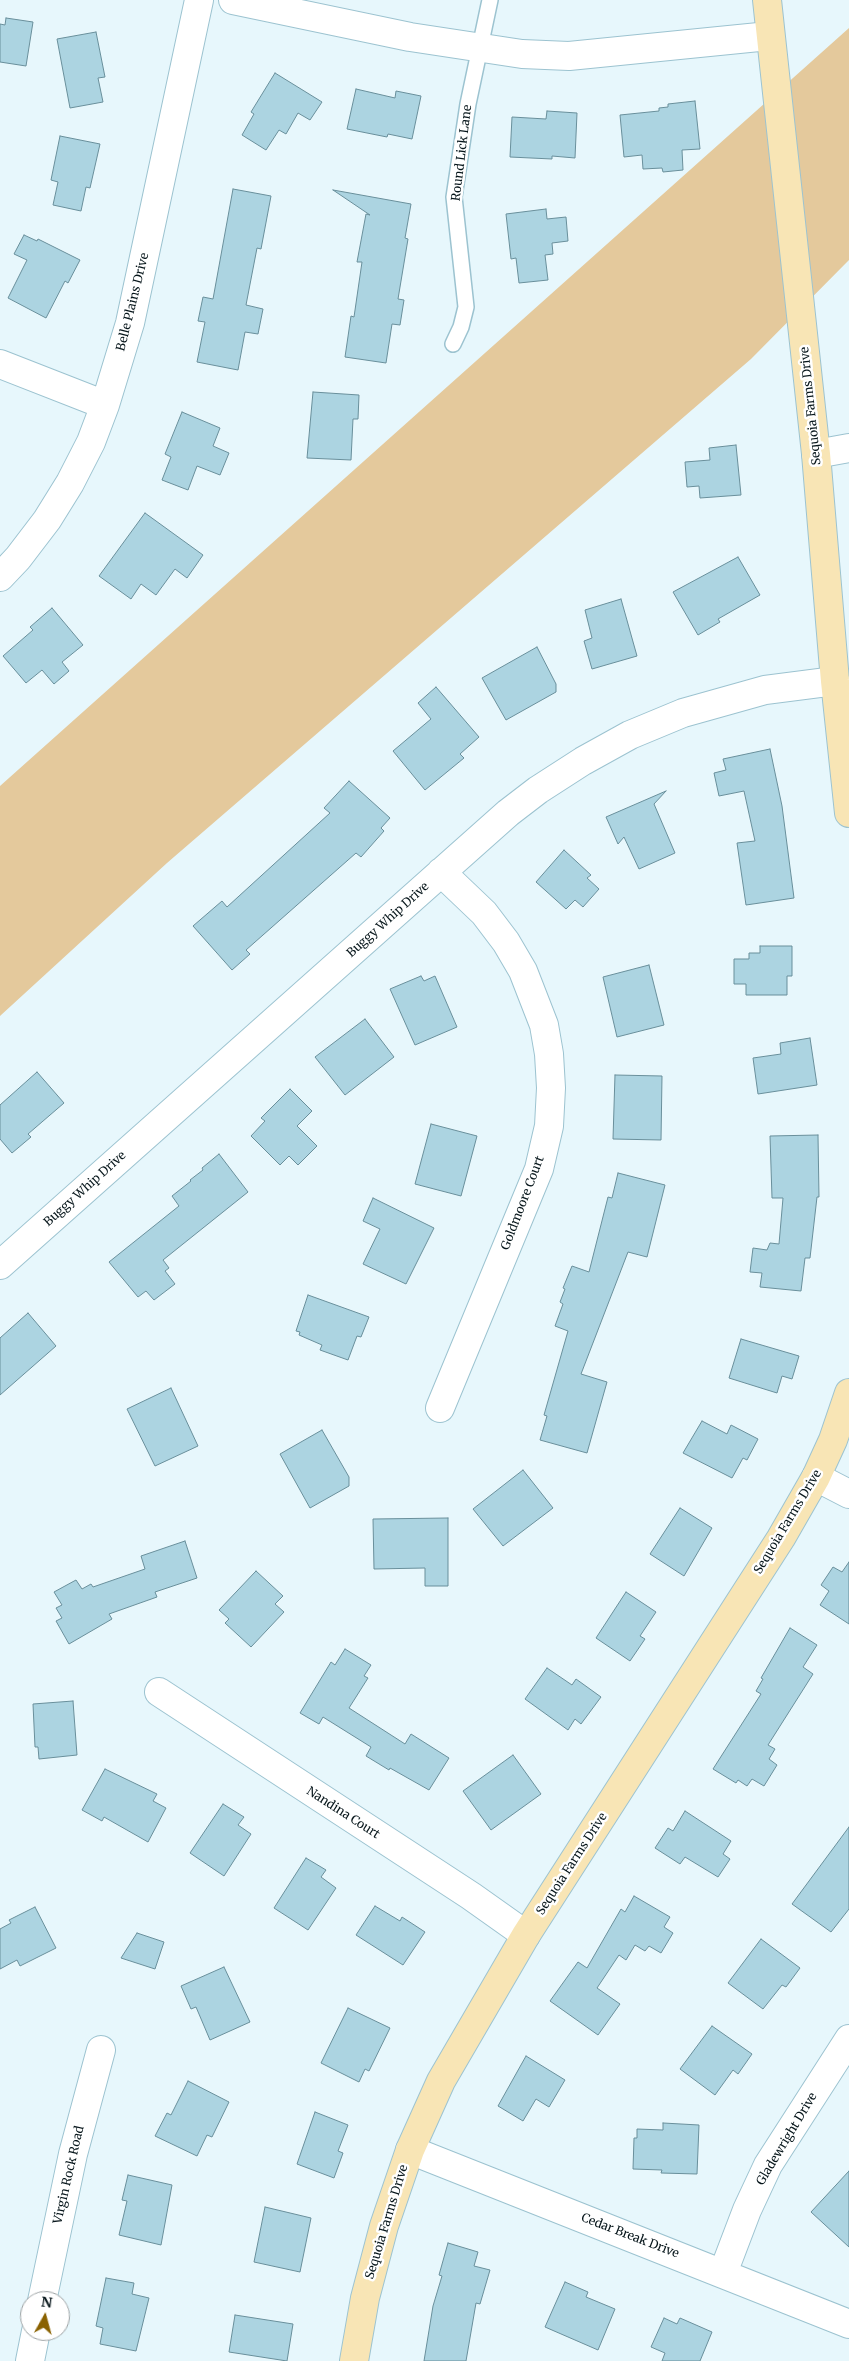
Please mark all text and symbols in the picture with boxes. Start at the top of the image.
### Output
street label: Round Lick Lane [449,104,475,202]
street label: Belle Plains Drive [114,251,152,353]
street label: Sequoia Farms Drive [798,346,824,466]
street label: Buggy Whip Drive [344,879,432,961]
street label: Buggy Whip Drive [41,1148,129,1230]
street label: Goldmoore Court [498,1154,548,1252]
street label: Sequoia Farms Drive [751,1467,825,1577]
street label: Nandina Court [304,1784,382,1842]
street label: Sequoia Farms Drive [534,1810,610,1918]
street label: Gladewright Drive [754,2090,820,2188]
street label: Virgin Rock Road [51,2125,87,2225]
street label: Sequoia Farms Drive [363,2163,411,2281]
street label: Cedar Break Drive [579,2211,681,2261]
north arrow [20,2291,70,2341]
text: N [40,2292,53,2312]

